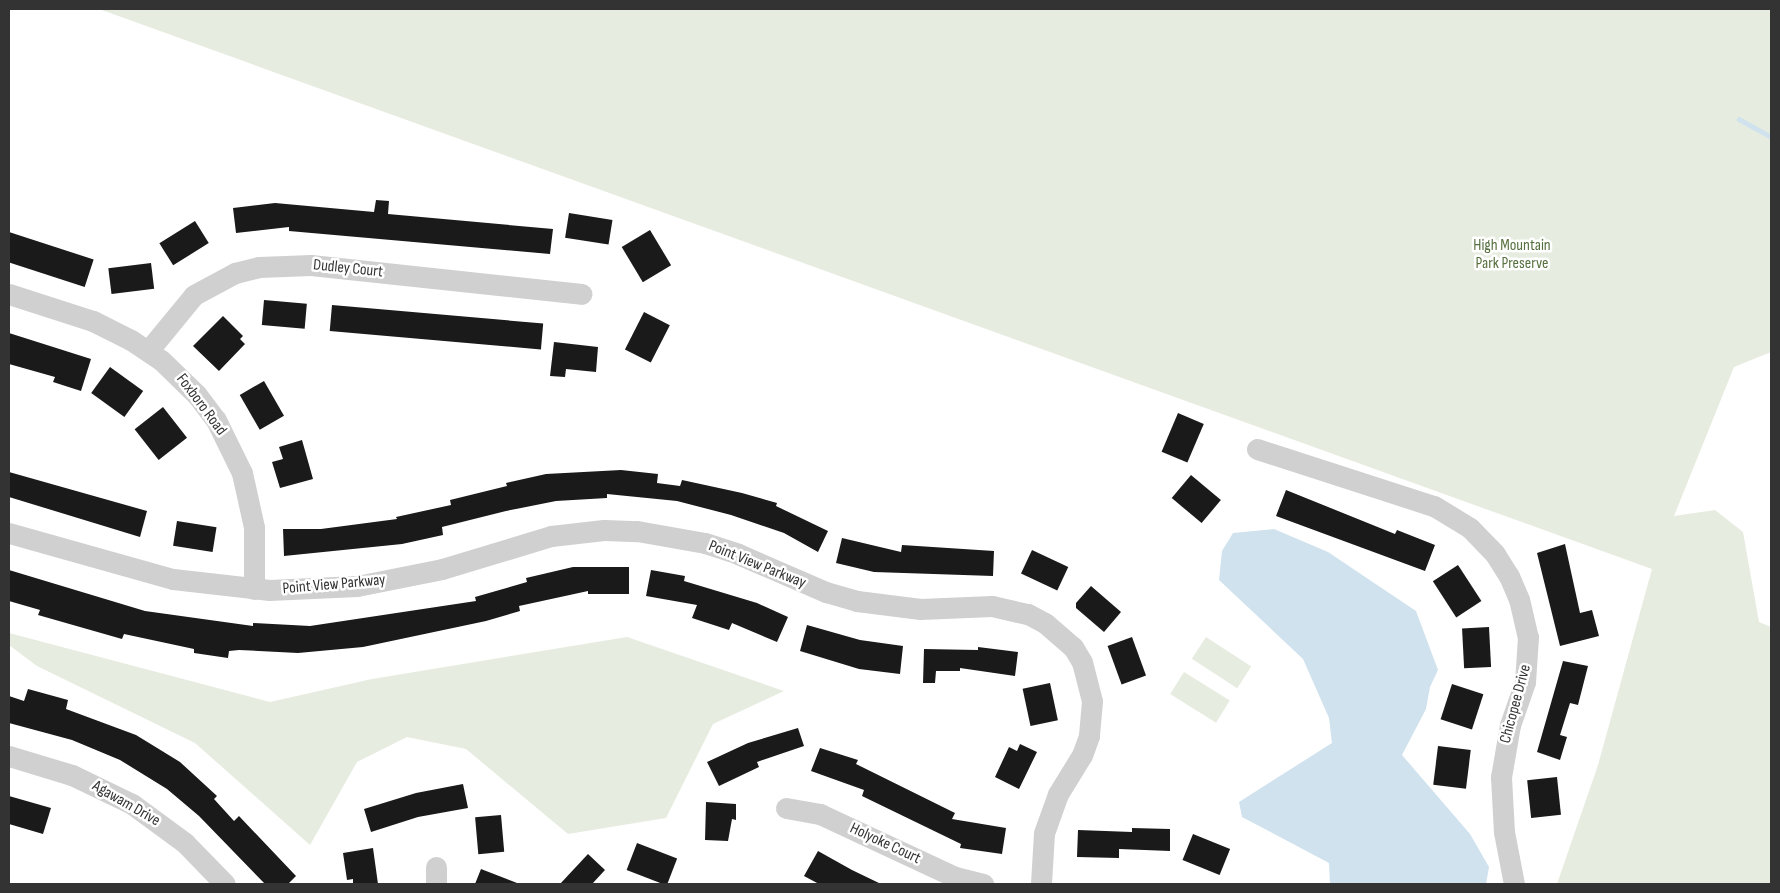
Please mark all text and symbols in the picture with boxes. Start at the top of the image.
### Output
park label: High Mountain Park Preserve [1473,236,1551,274]
street label: Dudley Court [312,256,384,282]
street label: Foxboro Road [172,371,230,439]
street label: Point View Parkway [706,537,808,593]
street label: Point View Parkway [282,571,386,599]
street label: Chicopee Drive [1496,663,1536,745]
street label: Agawam Drive [89,777,163,831]
street label: Holyoke Court [847,819,923,869]

